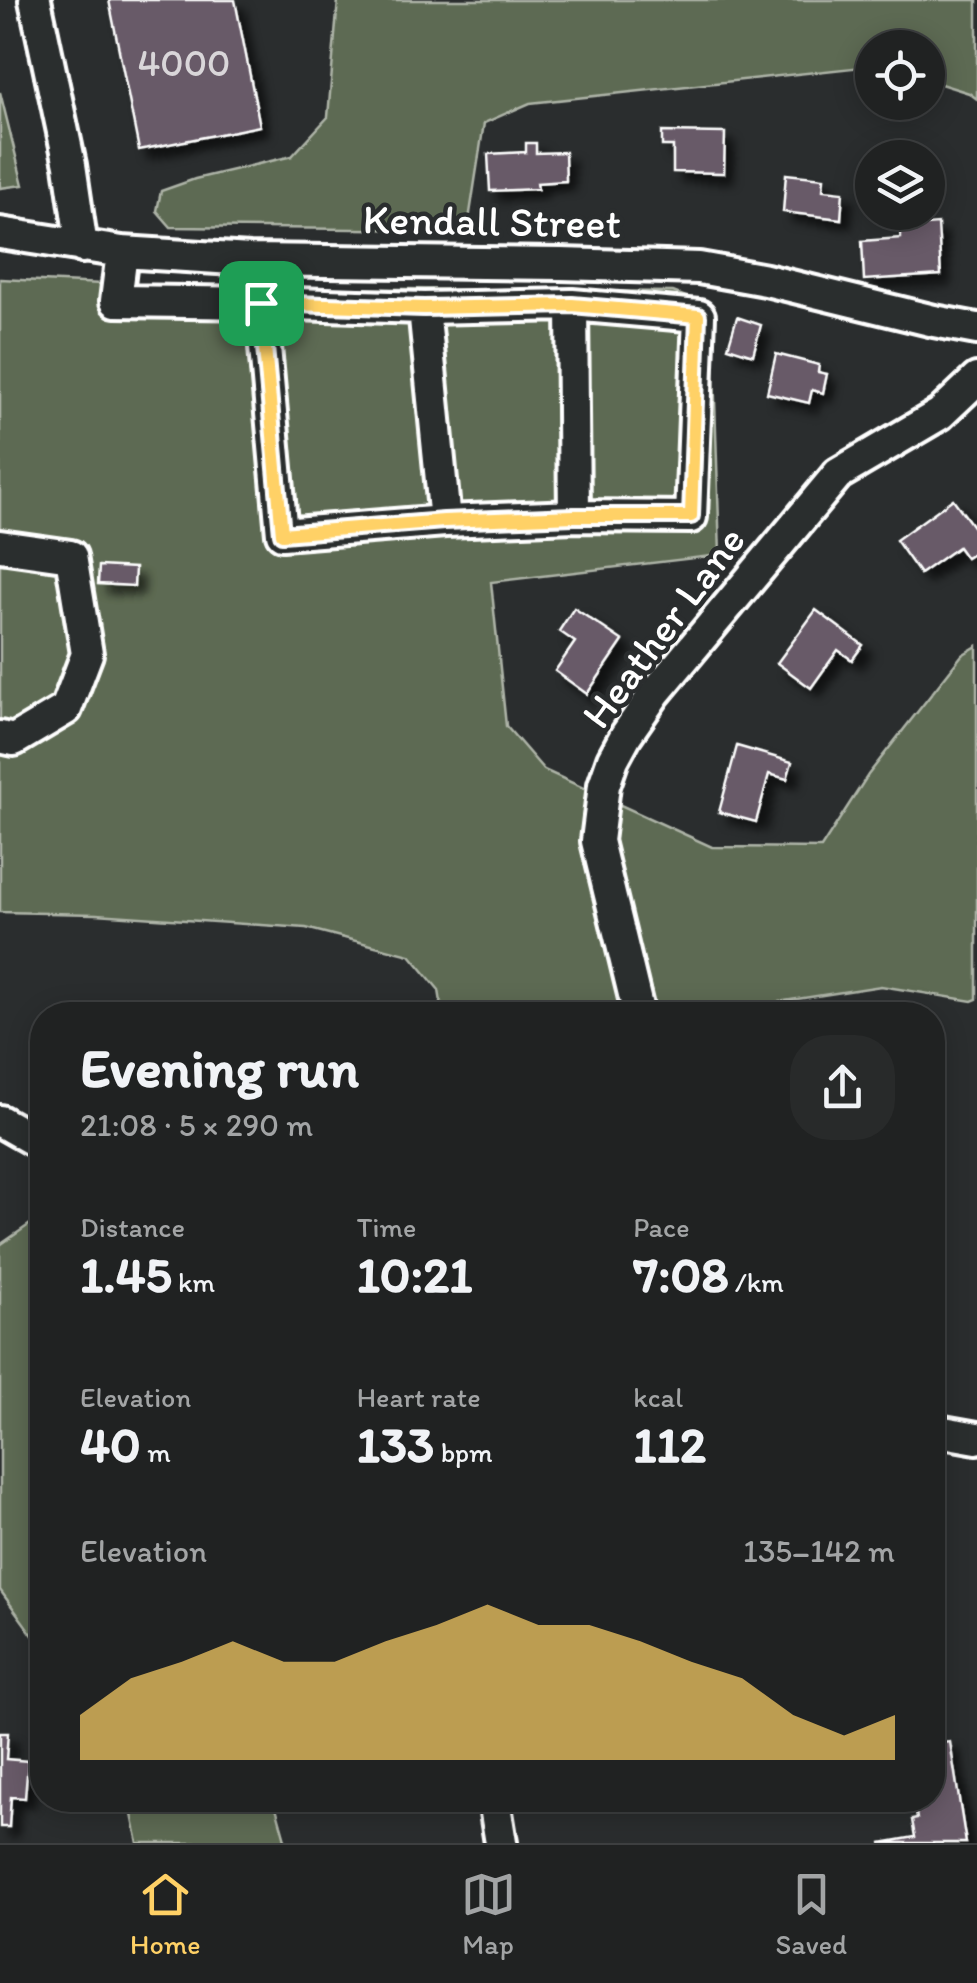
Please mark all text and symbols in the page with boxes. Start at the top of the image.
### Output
map controls [855,30,945,230]
button: locate [855,30,945,120]
house number: 4000 [137,40,231,86]
button: layers [855,140,945,230]
street label: Kendall Street [362,193,622,249]
pin [219,261,304,346]
icon: arrive [234,276,289,331]
street label: Heather Lane [570,516,756,738]
text: Evening run [80,1035,359,1101]
button: share [790,1035,895,1140]
text: 21:08 · 5 × 290 m [80,1106,313,1144]
text: Distance [80,1210,185,1244]
text: Time [357,1210,416,1244]
text: Pace [633,1210,689,1244]
text: 1.45 [80,1244,172,1305]
text: 10:21 [357,1244,472,1305]
text: 7:08 [633,1244,729,1305]
text: km [172,1265,215,1299]
text: /km [729,1265,784,1299]
text: Elevation [80,1380,191,1414]
text: Heart rate [357,1380,481,1414]
text: kcal [633,1380,683,1414]
text: 40 [80,1414,141,1475]
text: 133 [357,1414,434,1475]
text: 112 [633,1414,706,1475]
text: m [141,1435,171,1469]
text: bpm [434,1435,493,1469]
text: Elevation [80,1532,207,1570]
text: 135–142 m [743,1532,895,1570]
tab: Home [130,1867,201,1961]
tab: Map [461,1867,516,1961]
tab: Saved [776,1867,847,1961]

